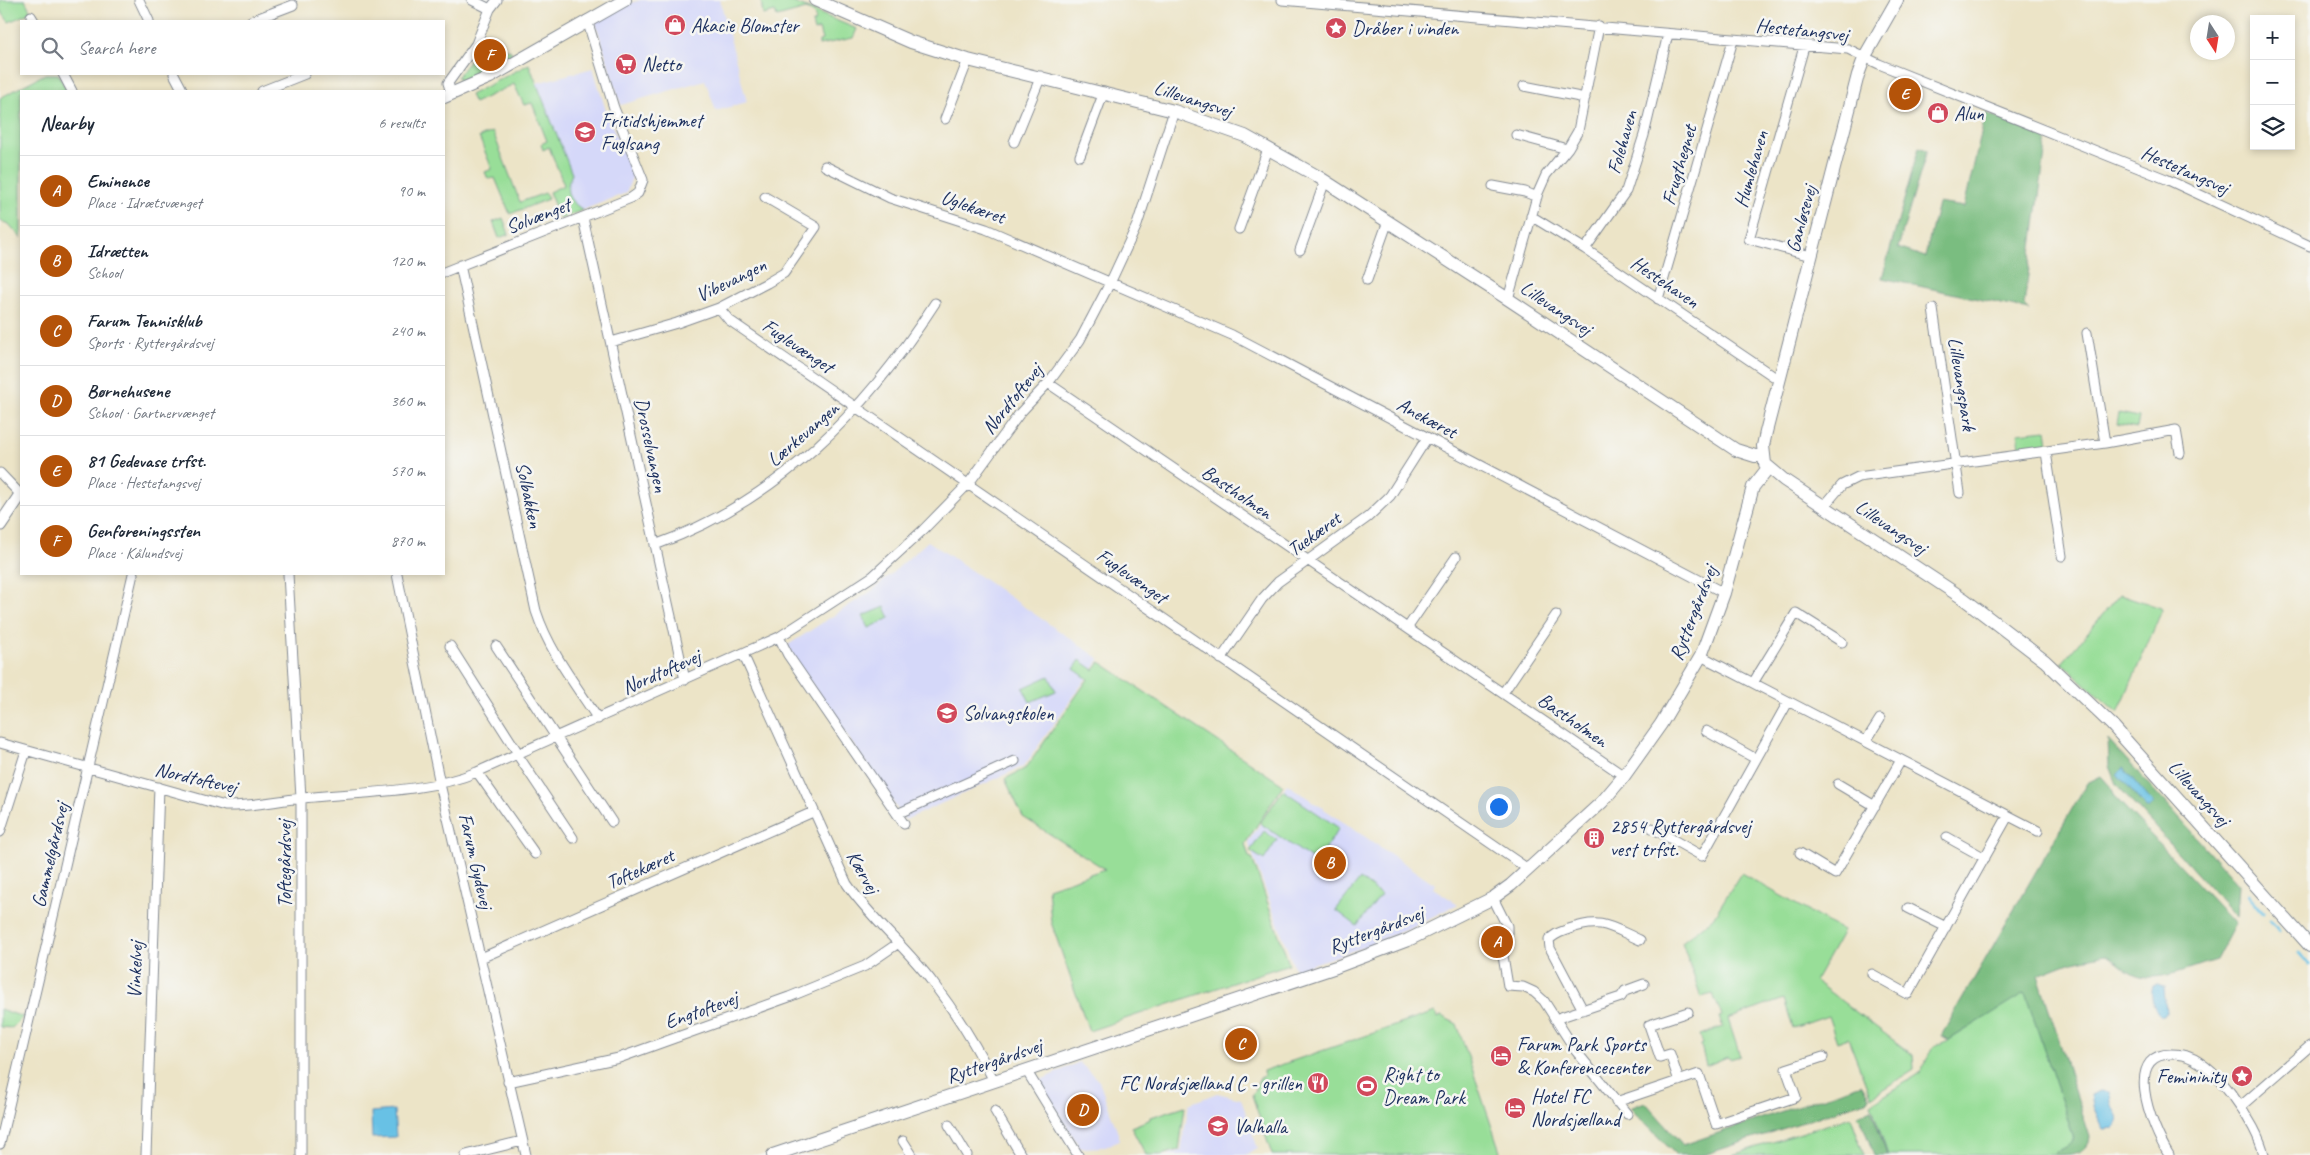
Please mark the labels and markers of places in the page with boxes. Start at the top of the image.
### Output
shop icon: Akacie Blomster [663,13,687,37]
place label: Akacie Blomster [691,13,800,38]
place icon: Dråber i vinden [1324,16,1348,40]
place label: Dråber i vinden [1352,16,1459,41]
pin: F [474,36,506,74]
supermarket icon: Netto [614,52,638,76]
place label: Netto [642,52,683,77]
pin: E [1889,75,1921,113]
shop icon: Alun [1926,101,1950,125]
place label: Alun [1954,101,1985,126]
place label: Fritidshjemmet Fuglsang [601,108,706,156]
school or university icon: Fritidshjemmet Fuglsang [573,120,597,144]
school or university icon: Solvangskolen [935,701,959,725]
place label: Solvangskolen [963,701,1055,726]
place label: 2854 Ryttergårdsvej vest trfst. [1610,814,1753,862]
building icon: 2854 Ryttergårdsvej vest trfst. [1582,826,1606,850]
pin: B [1314,844,1346,882]
pin: A [1481,923,1513,961]
pin: C [1225,1025,1257,1063]
place label: Farum Park Sports & Konferencecenter [1517,1032,1652,1080]
hotel icon: Farum Park Sports & Konferencecenter [1489,1044,1513,1068]
place label: Right to Dream Park [1383,1062,1466,1110]
place label: Femininity [2157,1064,2227,1089]
place icon: Femininity [2230,1064,2254,1088]
place label: FC Nordsjælland C - grillen [1119,1071,1303,1096]
restaurant icon: FC Nordsjælland C - grillen [1306,1071,1330,1095]
sports icon: Right to Dream Park [1355,1074,1379,1098]
place label: Hotel FC Nordsjælland [1531,1084,1623,1132]
pin: D [1067,1091,1099,1129]
hotel icon: Hotel FC Nordsjælland [1503,1096,1527,1120]
school or university icon: Valhalla [1206,1114,1230,1138]
place label: Valhalla [1234,1114,1289,1139]

